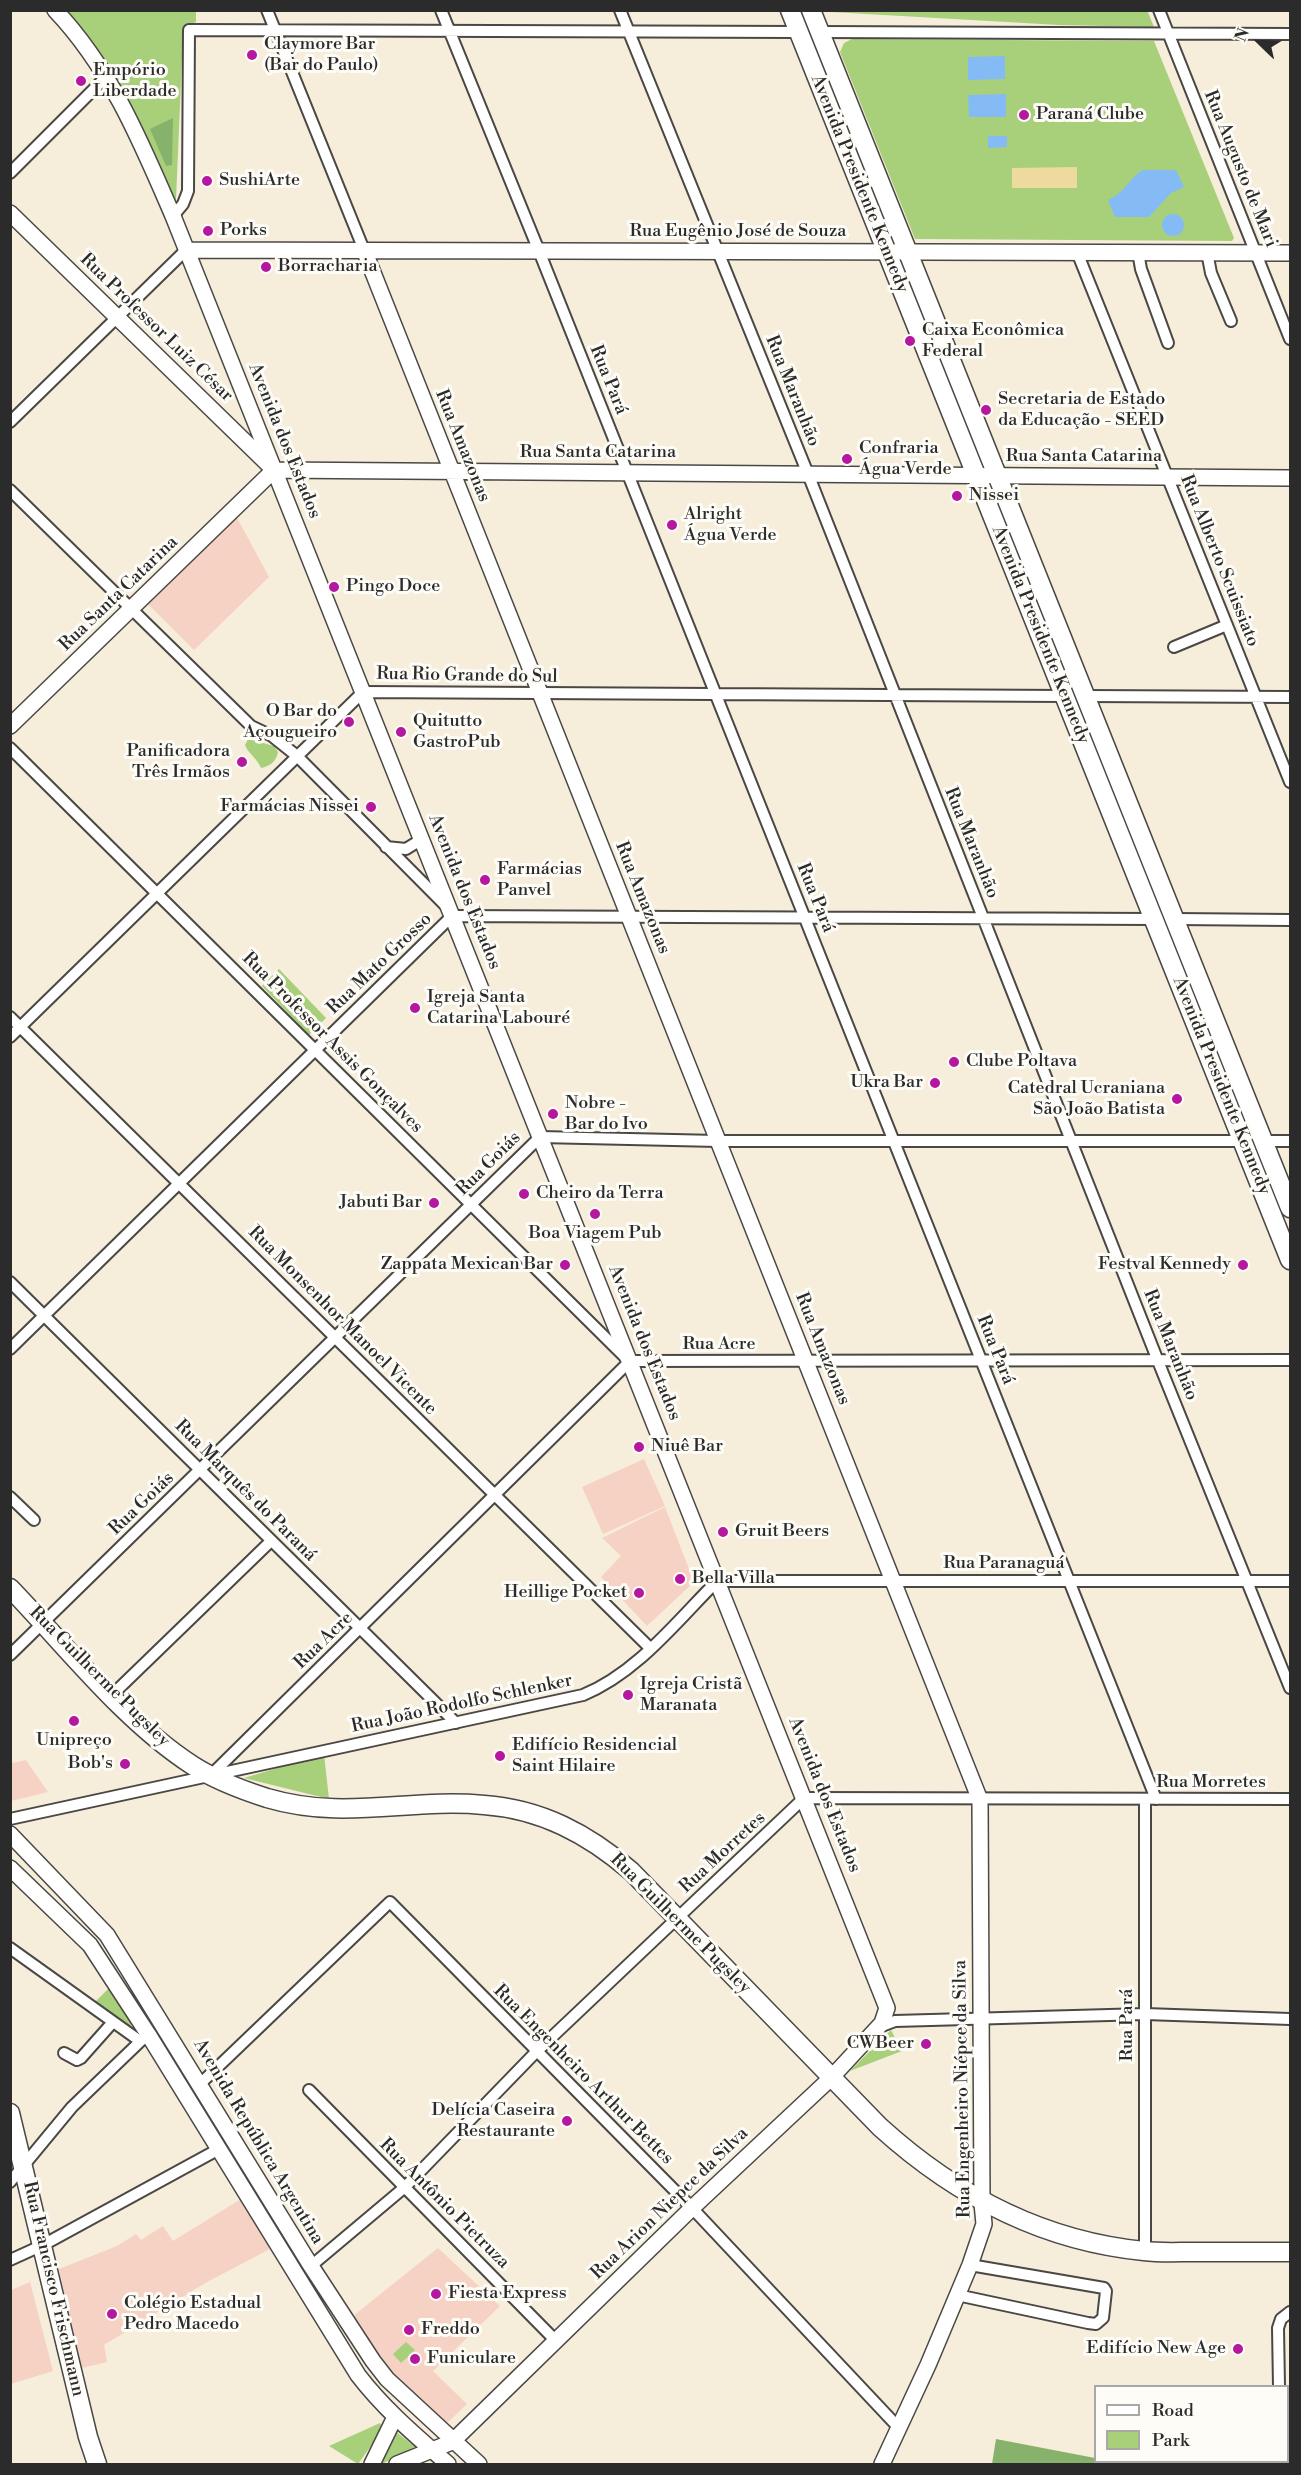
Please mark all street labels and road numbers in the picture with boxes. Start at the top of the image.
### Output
street label: Avenida Presidente Kennedy [805,72,913,296]
street label: Rua Augusto de Mari [1199,87,1281,251]
street label: Rua Eugênio José de Souza [630,221,846,243]
street label: Rua Professor Luiz César [75,249,237,407]
street label: Rua Maranhão [760,332,824,450]
street label: Rua Pará [584,342,632,418]
street label: Avenida dos Estados [243,360,325,522]
street label: Rua Amazonas [430,387,494,505]
street label: Rua Santa Catarina [520,442,676,464]
street label: Rua Santa Catarina [1006,446,1162,468]
street label: Rua Alberto Scuissiato [1175,472,1263,650]
street label: Avenida Presidente Kennedy [986,523,1094,747]
street label: Rua Santa Catarina [55,532,183,656]
street label: Rua Rio Grande do Sul [376,664,558,688]
street label: Rua Maranhão [939,784,1003,902]
street label: Avenida dos Estados [423,811,505,973]
street label: Rua Amazonas [610,839,674,957]
street label: Rua Pará [791,860,839,936]
street label: Rua Mato Grosso [323,909,437,1019]
street label: Rua Professor Assis Gonçalves [237,948,427,1138]
street label: Avenida Presidente Kennedy [1167,974,1275,1198]
street label: Rua Goiás [452,1127,526,1201]
street label: Rua Monsenhor Manoel Vicente [243,1222,441,1420]
street label: Avenida dos Estados [603,1262,685,1424]
street label: Rua Maranhão [1138,1286,1202,1404]
street label: Rua Amazonas [790,1290,854,1408]
street label: Rua Pará [971,1312,1019,1388]
street label: Rua Acre [682,1334,756,1356]
street label: Rua Marquês do Paraná [170,1416,320,1566]
street label: Rua Goiás [105,1468,179,1540]
street label: Rua Paranaguá [943,1553,1065,1575]
street label: Rua Guilherme Pugsley [24,1602,174,1752]
street label: Rua Acre [290,1608,358,1674]
street label: Rua João Rodolfo Schlenker [349,1670,575,1738]
street label: Avenida dos Estados [783,1714,865,1876]
street label: Rua Morretes [1156,1772,1266,1794]
street label: Rua Morretes [676,1808,770,1898]
street label: Rua Guilherme Pugsley [605,1849,755,1999]
street label: Rua Engenheiro Niépce da Silva [950,1960,976,2218]
street label: Rua Engenheiro Arthur Bettes [488,1980,678,2170]
street label: Rua Pará [1117,1989,1139,2061]
street label: Avenida República Argentina [188,2036,328,2248]
street label: Rua Arion Niepce da Silva [587,2123,753,2285]
street label: Rua Antônio Pietruza [374,2134,514,2274]
street label: Rua Francisco Frischmann [18,2179,88,2399]

